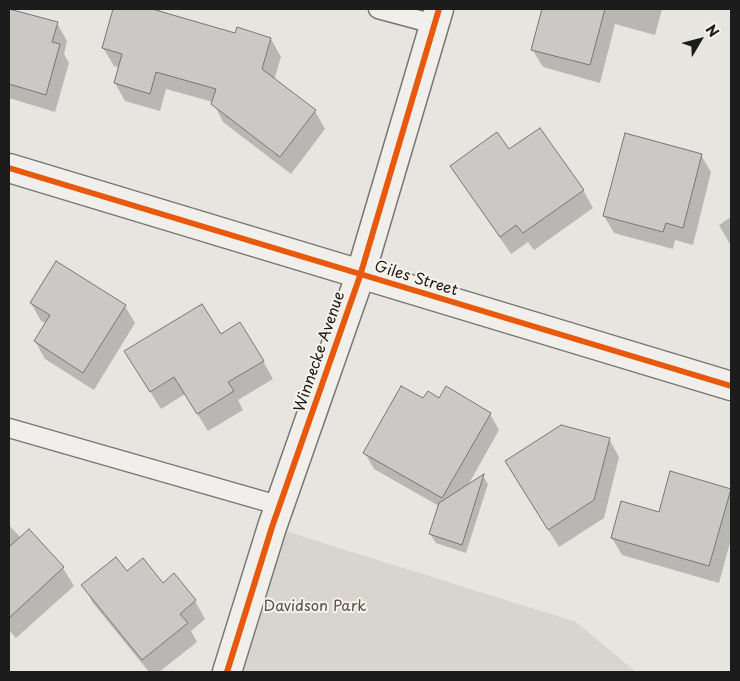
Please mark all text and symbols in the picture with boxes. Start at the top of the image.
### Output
north arrow [675,15,725,65]
text: N [701,20,724,41]
street label: Giles Street [372,258,460,300]
street label: Winnecke Avenue [291,289,349,415]
park label: Davidson Park [264,598,366,616]

